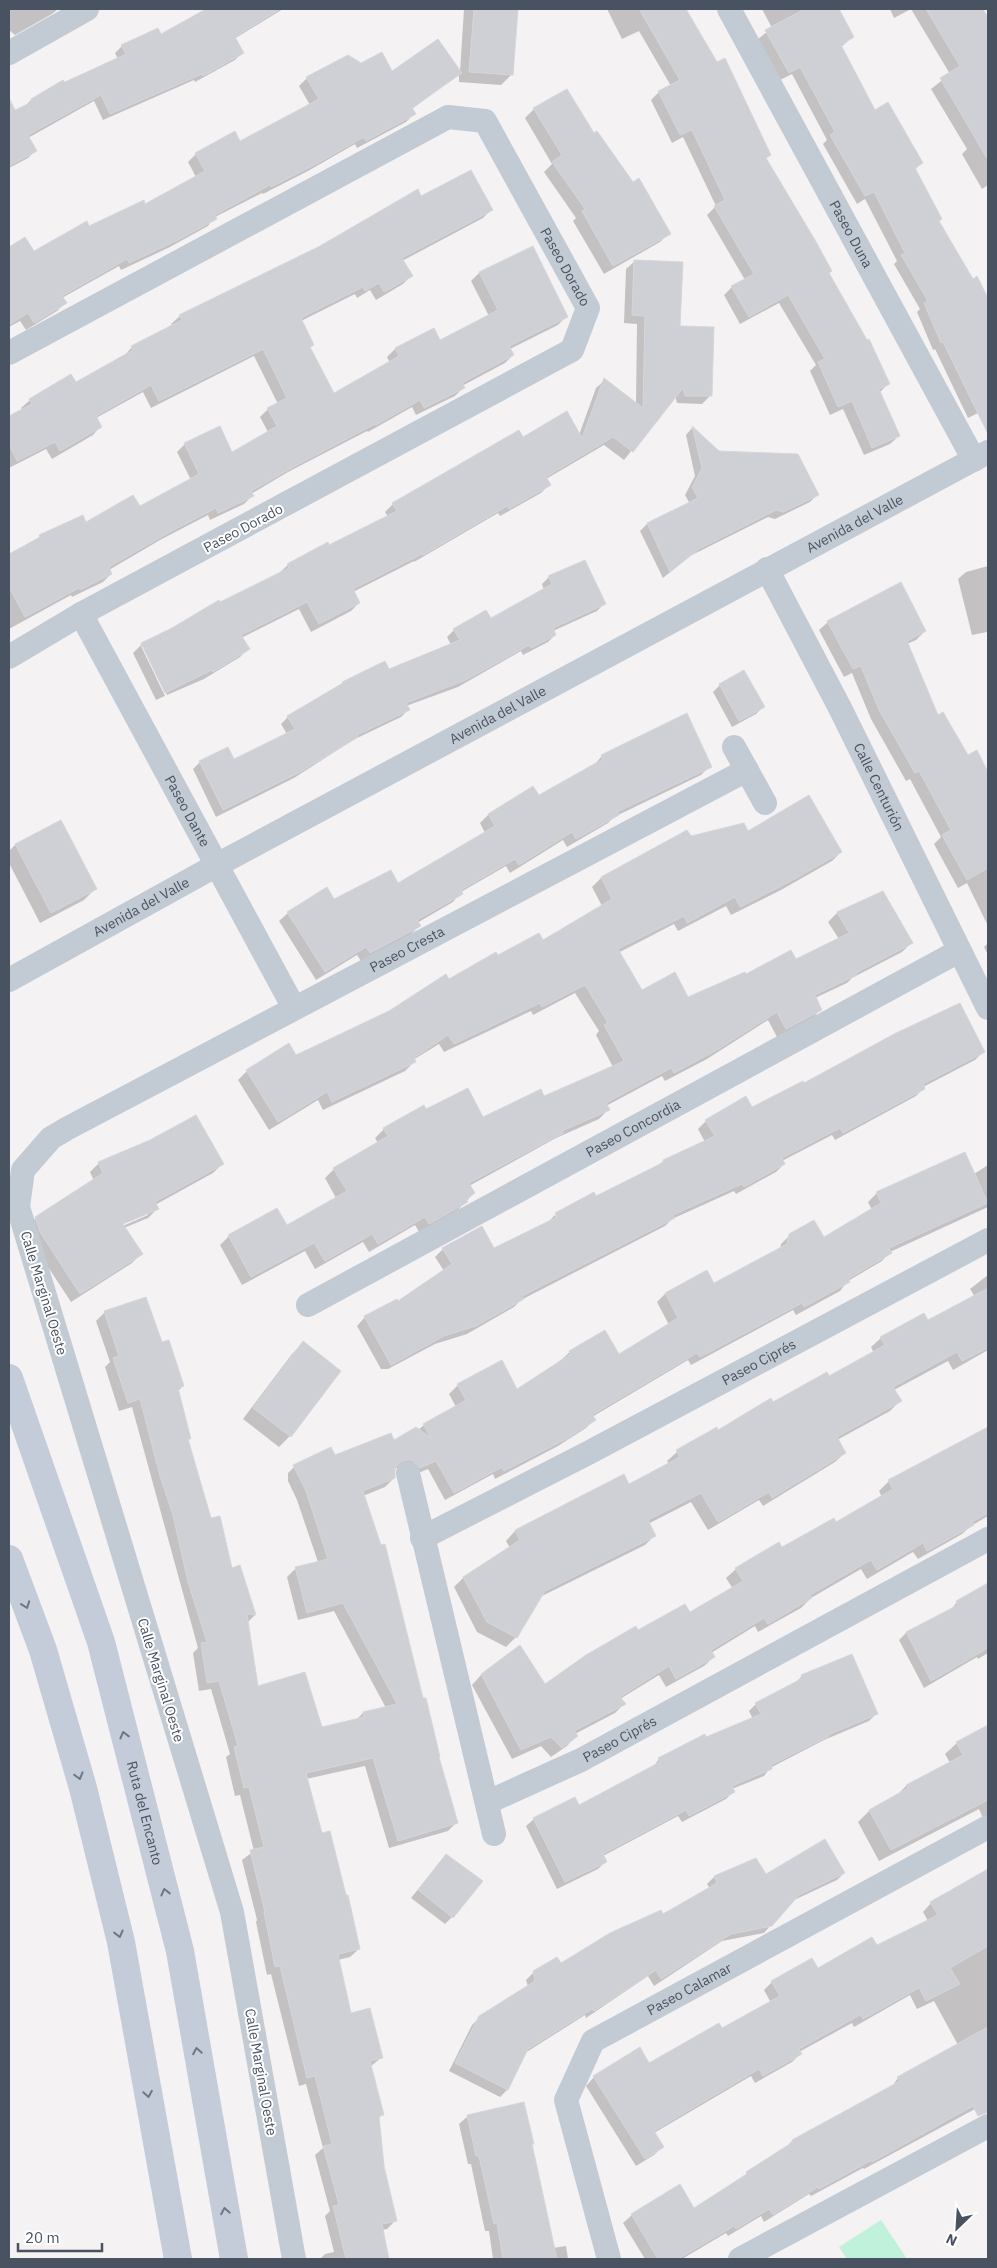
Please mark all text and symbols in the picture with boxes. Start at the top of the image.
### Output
street label: Paseo Duna [826,197,877,271]
street label: Paseo Dorado [536,224,594,309]
street label: Avenida del Valle [803,490,906,557]
street label: Paseo Dorado [200,500,286,556]
street label: Avenida del Valle [446,681,549,748]
street label: Calle Centurión [850,740,908,834]
street label: Paseo Dante [161,772,214,850]
street label: Avenida del Valle [90,873,193,941]
street label: Paseo Cresta [366,922,448,976]
street label: Paseo Concordia [583,1095,684,1161]
street label: Calle Marginal Oeste [17,1229,72,1357]
street label: Paseo Ciprés [719,1335,799,1389]
one-way arrow [20,1600,30,1608]
street label: Calle Marginal Oeste [134,1616,189,1744]
street label: Paseo Ciprés [580,1712,660,1766]
one-way arrow [120,1731,130,1739]
street label: Ruta del Encanto [123,1759,167,1867]
one-way arrow [74,1772,84,1780]
one-way arrow [160,1889,170,1897]
one-way arrow [113,1929,124,1938]
street label: Paseo Calamar [644,1959,735,2019]
street label: Calle Marginal Oeste [241,2007,281,2137]
one-way arrow [193,2047,203,2056]
one-way arrow [143,2089,153,2098]
north arrow [932,2203,982,2253]
one-way arrow [221,2207,231,2216]
scale bar [18,2220,101,2252]
text: 20 m [25,2228,60,2247]
text: N [943,2229,960,2250]

